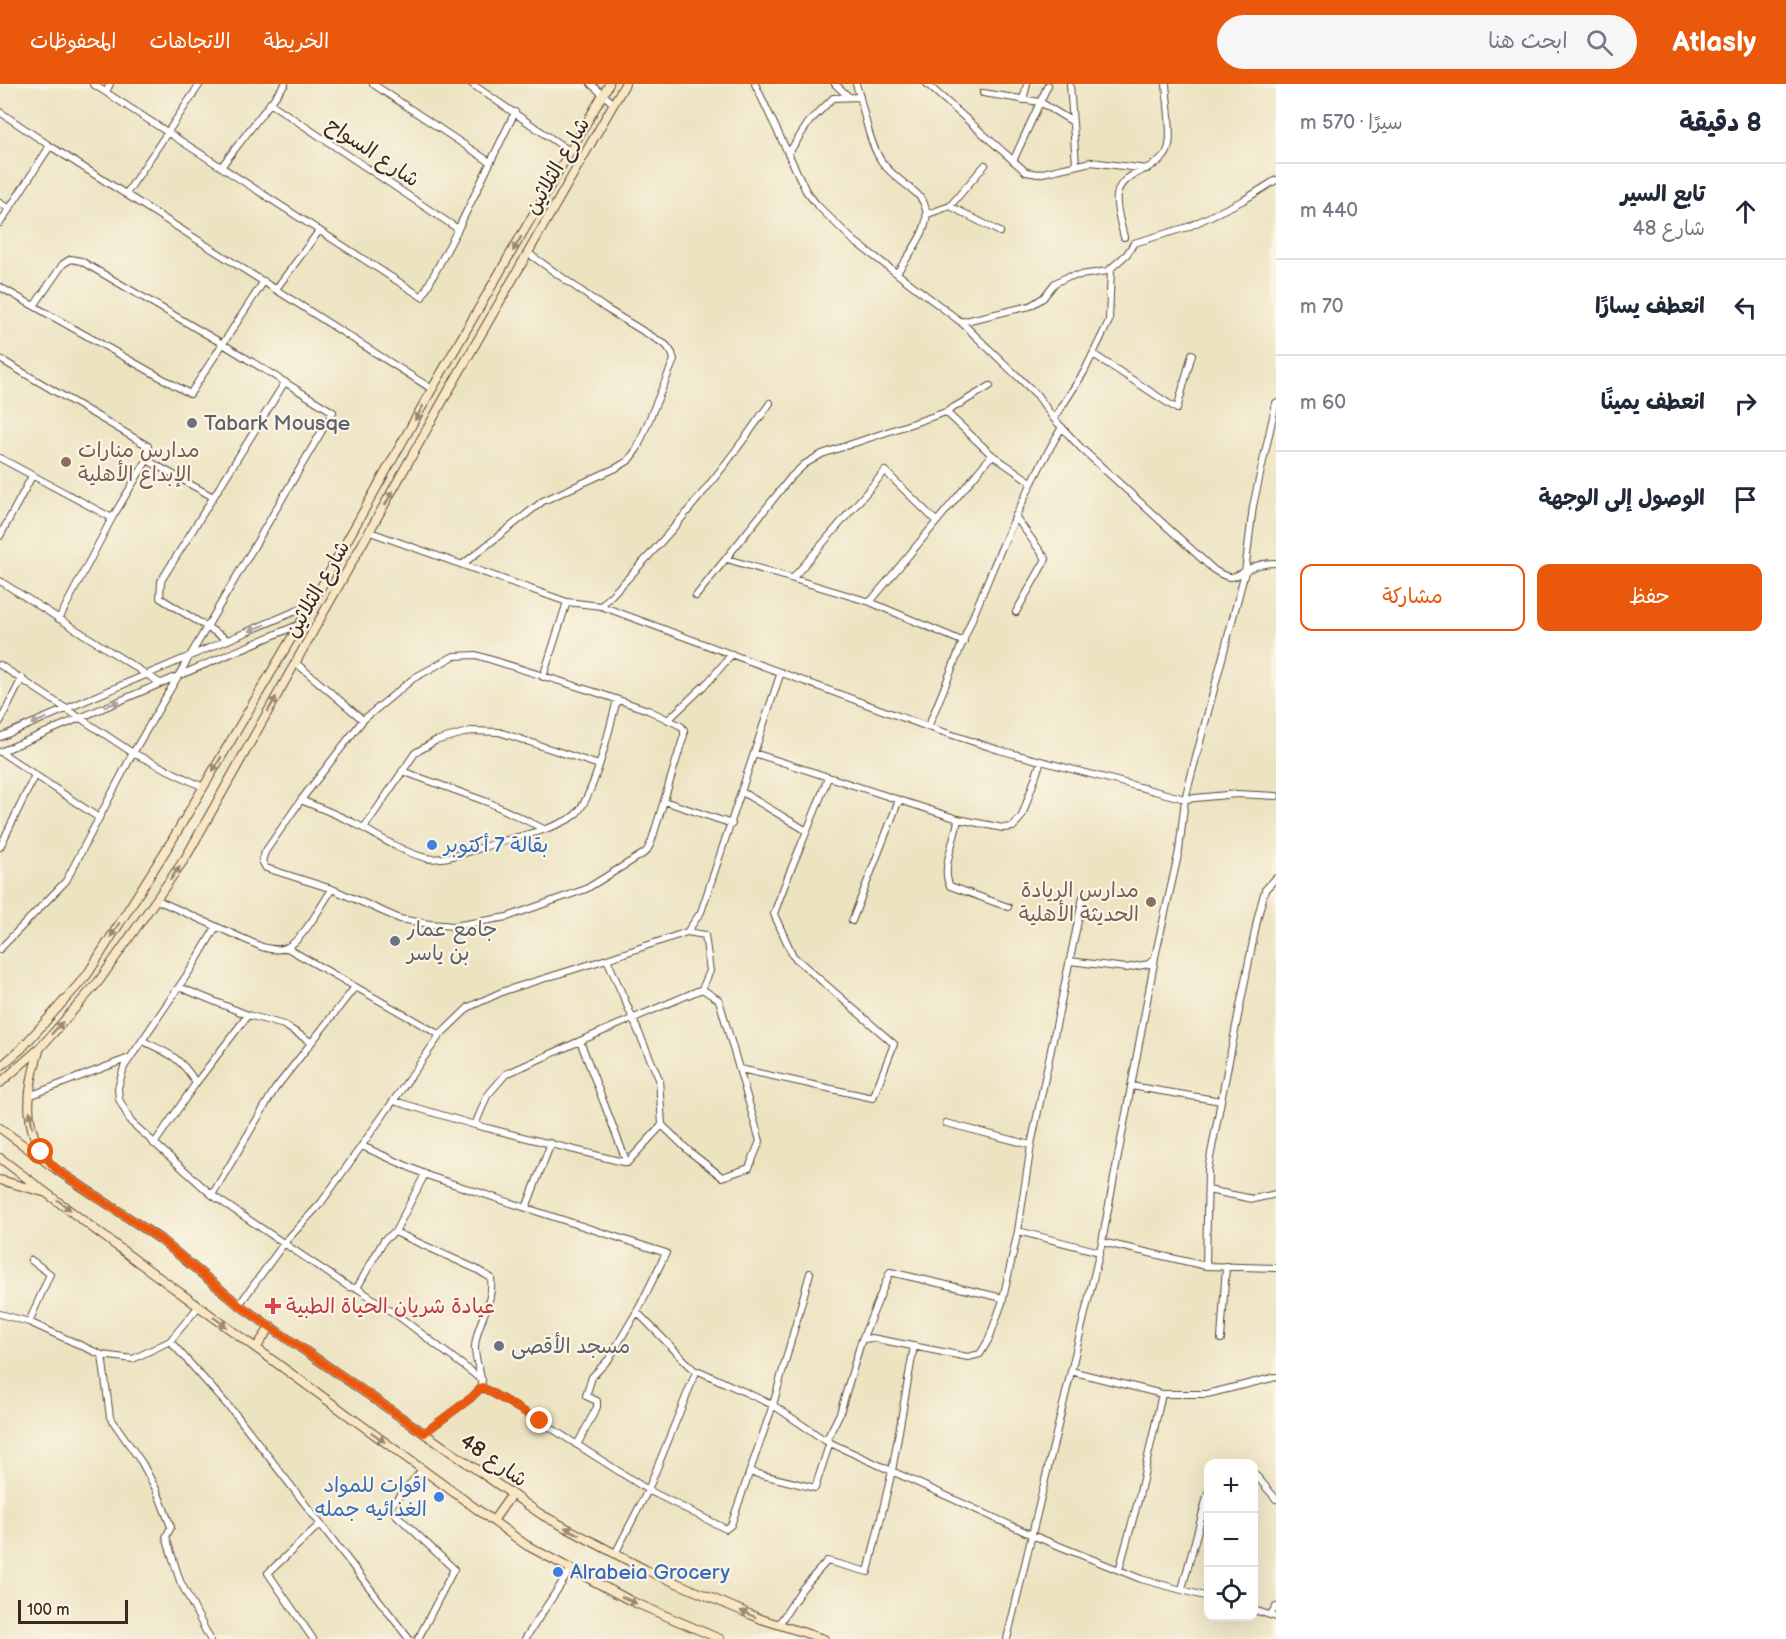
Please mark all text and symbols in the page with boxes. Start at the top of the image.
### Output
search box [1217,15,1637,69]
icon: search [1583,26,1616,59]
text: Atlasly [1673,26,1756,59]
text: ابحث هنا [1488,28,1568,55]
text: المحفوظات [30,29,116,54]
text: الاتجاهات [149,29,231,54]
text: الخريطة [264,29,329,54]
text: 8 دقيقة [1679,108,1762,139]
text: سيرًا · 570 m [1300,111,1403,135]
street label: شارع السواح [320,112,424,194]
street label: شارع الثلاثين [520,113,597,220]
text: تابع السير [1621,181,1705,208]
icon: ahead [1729,195,1762,228]
text: 440 m [1300,199,1358,223]
text: شارع 48 [1632,217,1705,241]
one-way arrow [512,236,522,253]
icon: left [1729,291,1762,324]
text: انعطف يسارًا [1595,293,1705,320]
text: 70 m [1300,295,1344,319]
icon: right [1729,387,1762,420]
text: انعطف يمينًا [1601,389,1705,416]
text: 60 m [1300,391,1346,415]
one-way arrow [414,404,424,421]
place label: Tabark Mousqe [204,411,350,436]
marker: Tabark Mousqe [185,416,199,430]
place label: مدارس منارات الإبداع الأهلية [78,438,200,489]
marker: مدارس منارات الإبداع الأهلية [59,455,73,469]
icon: arrive [1729,483,1762,516]
text: الوصول إلى الوجهة [1538,485,1705,512]
one-way arrow [384,489,394,506]
street label: شارع الثلاثين [280,536,357,643]
button: مشاركة [1300,564,1525,631]
button: حفظ [1537,564,1762,631]
one-way arrow [248,624,266,633]
one-way arrow [267,696,278,712]
one-way arrow [103,699,121,709]
one-way arrow [30,716,47,725]
one-way arrow [212,756,222,773]
place label: بقالة 7 أكتوبر [442,833,548,858]
marker: بقالة 7 أكتوبر [425,838,439,852]
one-way arrow [169,865,180,881]
place label: مدارس الريادة الحديثة الأهلية [1019,878,1139,927]
marker: مدارس الريادة الحديثة الأهلية [1144,895,1158,909]
place label: جامع عمار بن ياسر [405,917,498,966]
one-way arrow [110,922,121,938]
marker: جامع عمار بن ياسر [388,934,402,948]
one-way arrow [50,1021,63,1036]
one-way arrow [26,1110,35,1129]
route start [27,1138,53,1164]
one-way arrow [56,1199,72,1212]
place label: عيادة شريان الحياة الطبية [286,1294,495,1319]
marker: عيادة شريان الحياة الطبية [264,1297,282,1315]
one-way arrow [212,1316,228,1328]
place label: مسجد الأقصى [511,1332,630,1360]
marker: مسجد الأقصى [492,1339,506,1353]
route end [526,1407,552,1433]
street label: شارع 48 [454,1428,532,1494]
one-way arrow [369,1431,385,1443]
map controls [1204,1459,1258,1621]
button: + [1204,1459,1258,1513]
place label: اقوات للمواد الغذائيه جمله [315,1473,427,1522]
marker: اقوات للمواد الغذائيه جمله [432,1490,446,1504]
button: − [1204,1513,1258,1567]
one-way arrow [563,1526,580,1536]
place label: Alrabeia Grocery [570,1560,730,1585]
marker: Alrabeia Grocery [551,1565,565,1579]
button: locate [1204,1567,1258,1621]
one-way arrow [620,1594,638,1604]
scale bar [18,1597,128,1624]
text: 100 m [27,1601,70,1620]
one-way arrow [739,1609,757,1619]

